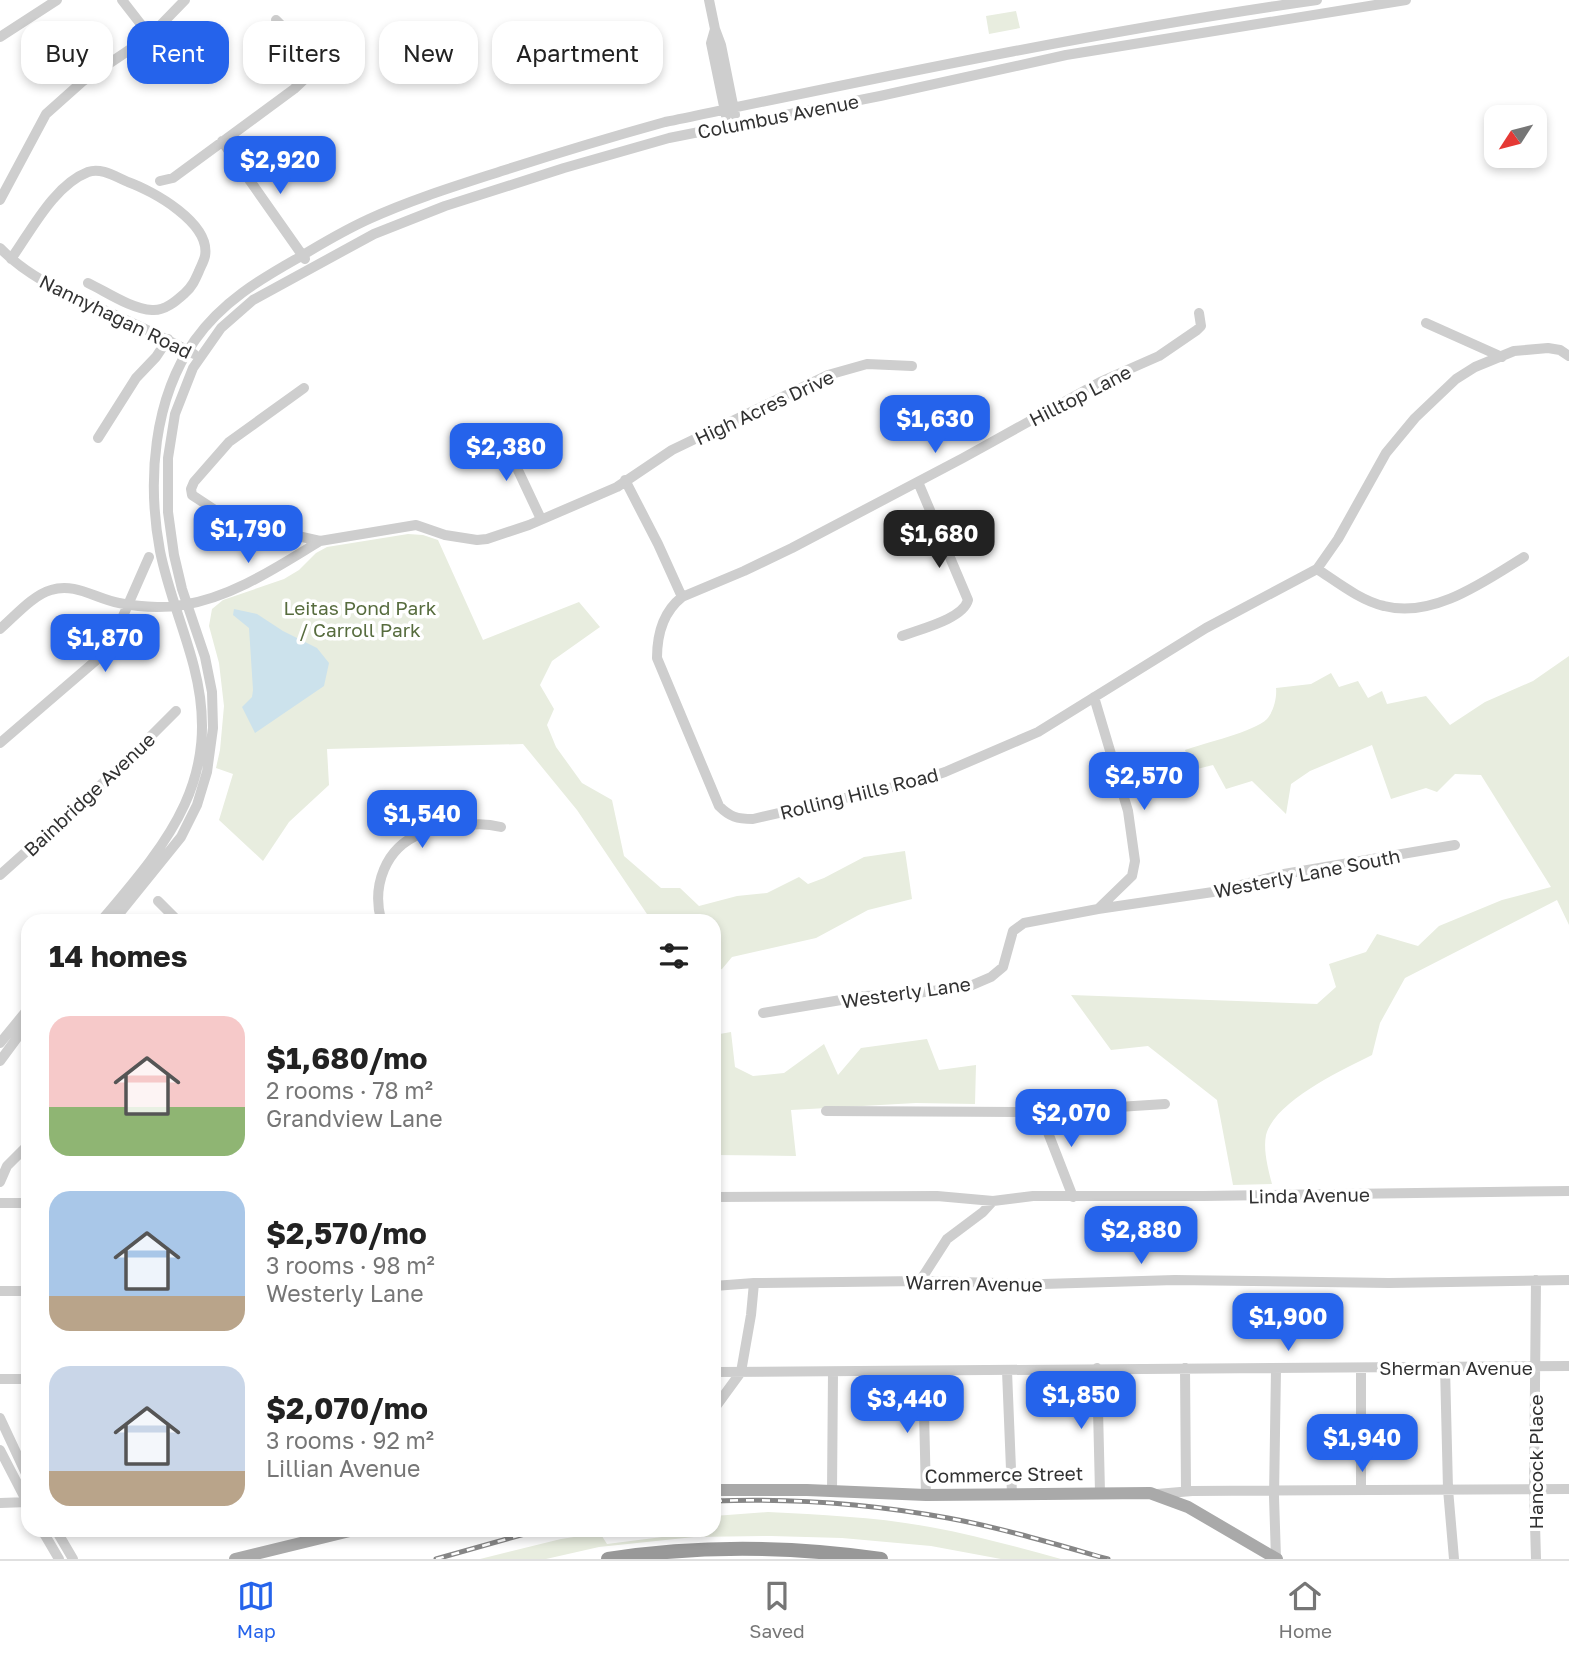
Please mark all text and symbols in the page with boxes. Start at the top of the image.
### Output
chip: Buy [21,21,113,84]
chip: Rent [127,21,229,84]
chip: Filters [243,21,365,84]
chip: New [379,21,478,84]
chip: Apartment [492,21,663,84]
street label: Columbus Avenue [695,89,861,143]
north arrow [1484,105,1547,168]
map controls [1484,105,1547,168]
pin: $2,920 [223,136,337,196]
text: $2,920 [240,145,320,173]
street label: Nannyhagan Road [36,269,196,363]
street label: Hilltop Lane [1025,360,1135,430]
street label: High Acres Drive [691,365,837,449]
pin: $1,630 [878,396,992,455]
text: $1,630 [896,404,974,432]
pin: $2,380 [449,424,563,483]
text: $2,380 [466,432,546,460]
pin: $1,790 [191,505,305,565]
pin: $1,680 [882,510,996,570]
text: $1,790 [210,514,286,542]
text: $1,680 [900,519,978,547]
park label: Leitas Pond Park / Carroll Park [284,596,437,641]
pin: $1,870 [48,614,162,674]
text: $1,870 [67,623,143,651]
street label: Bainbridge Avenue [19,727,159,861]
pin: $2,570 [1087,752,1201,812]
text: $2,570 [1105,761,1183,789]
street label: Rolling Hills Road [777,762,941,824]
pin: $1,540 [365,790,479,850]
text: $1,540 [383,799,461,827]
street label: Westerly Lane South [1212,844,1402,902]
icon: filters [655,937,693,975]
text: 14 homes [49,938,188,974]
street label: Westerly Lane [840,972,972,1012]
text: $1,680/mo [266,1040,428,1076]
icon: home [105,1044,189,1128]
text: 2 rooms · 78 m² [266,1076,433,1104]
pin: $2,070 [1014,1090,1128,1149]
text: $2,070 [1031,1098,1111,1126]
text: Grandview Lane [266,1104,443,1132]
street label: Linda Avenue [1248,1182,1370,1208]
pin: $2,880 [1084,1206,1198,1266]
text: $2,570/mo [266,1215,427,1251]
text: $2,880 [1100,1215,1182,1243]
icon: home [105,1219,189,1303]
text: 3 rooms · 98 m² [266,1251,435,1279]
street label: Warren Avenue [905,1270,1043,1296]
text: Westerly Lane [266,1279,424,1307]
pin: $1,900 [1231,1294,1345,1353]
text: $1,900 [1248,1302,1328,1330]
street label: Sherman Avenue [1379,1356,1533,1379]
pin: $1,850 [1024,1372,1138,1431]
pin: $3,440 [850,1376,964,1435]
text: $1,850 [1042,1380,1120,1408]
text: $3,440 [867,1384,947,1412]
text: $2,070/mo [266,1390,428,1426]
icon: home [105,1394,189,1478]
street label: Hancock Place [1524,1394,1547,1530]
pin: $1,940 [1305,1414,1419,1474]
text: $1,940 [1323,1423,1401,1451]
text: 3 rooms · 92 m² [266,1426,434,1454]
text: Lillian Avenue [266,1454,420,1482]
street label: Commerce Street [925,1461,1083,1487]
tab: Map [237,1577,276,1642]
tab: Saved [749,1577,805,1642]
tab: Home [1278,1577,1332,1642]

